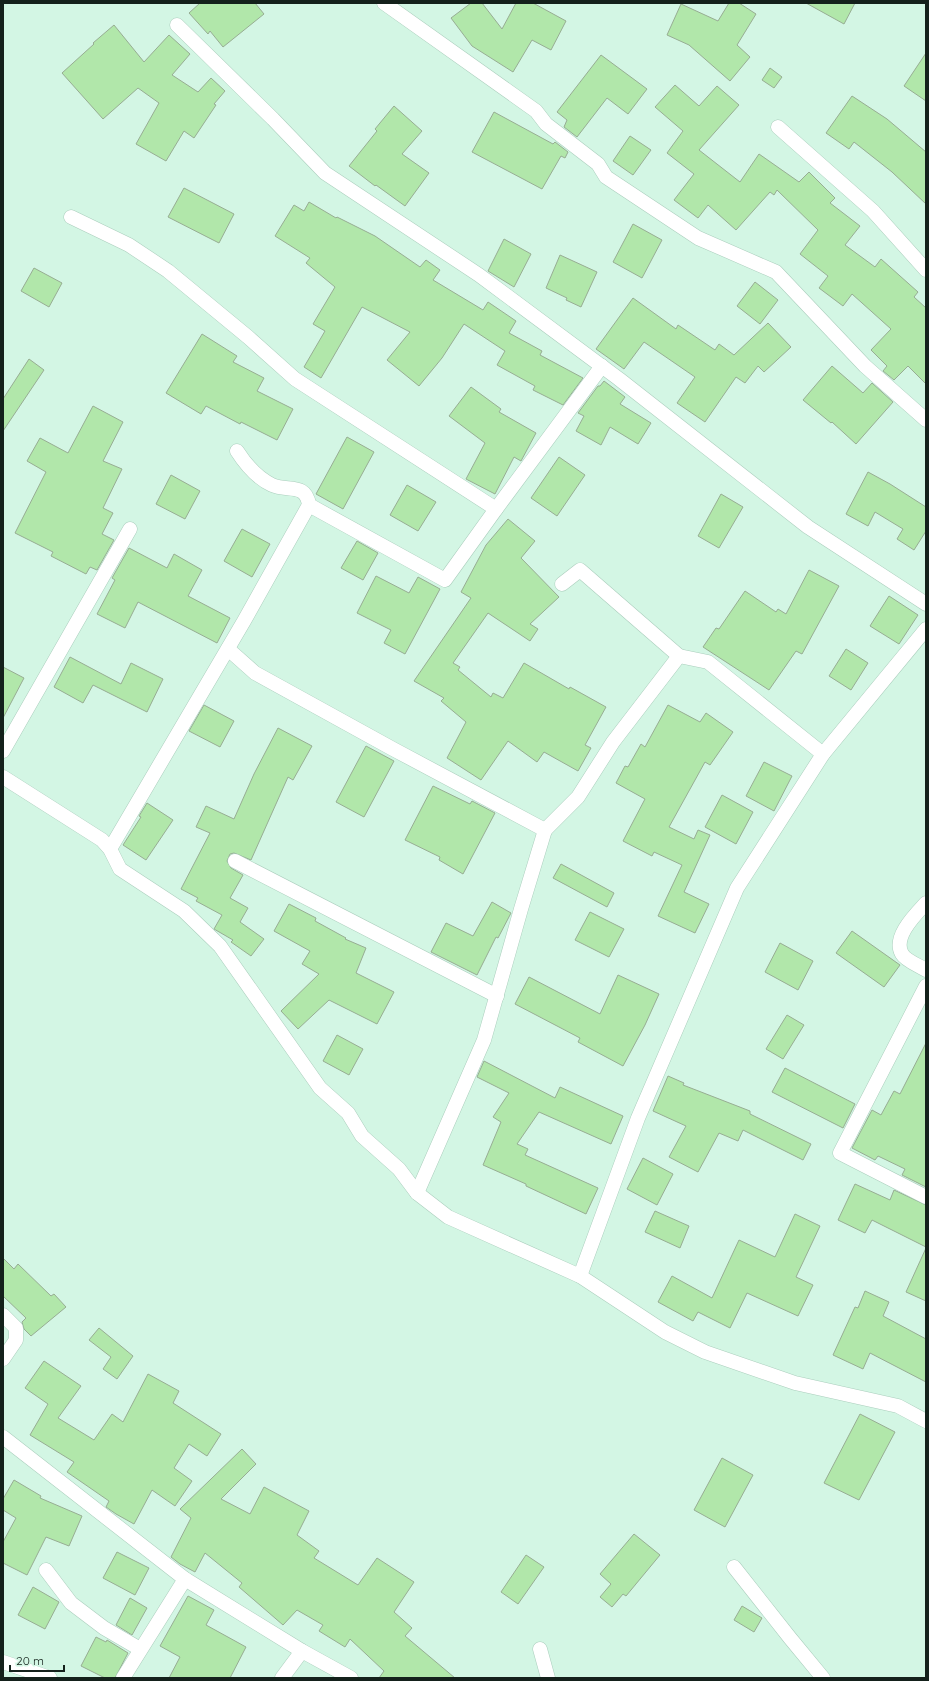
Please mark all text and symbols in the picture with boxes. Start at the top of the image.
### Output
scale bar [10,1647,64,1673]
text: 20 m [16,1653,44,1668]

